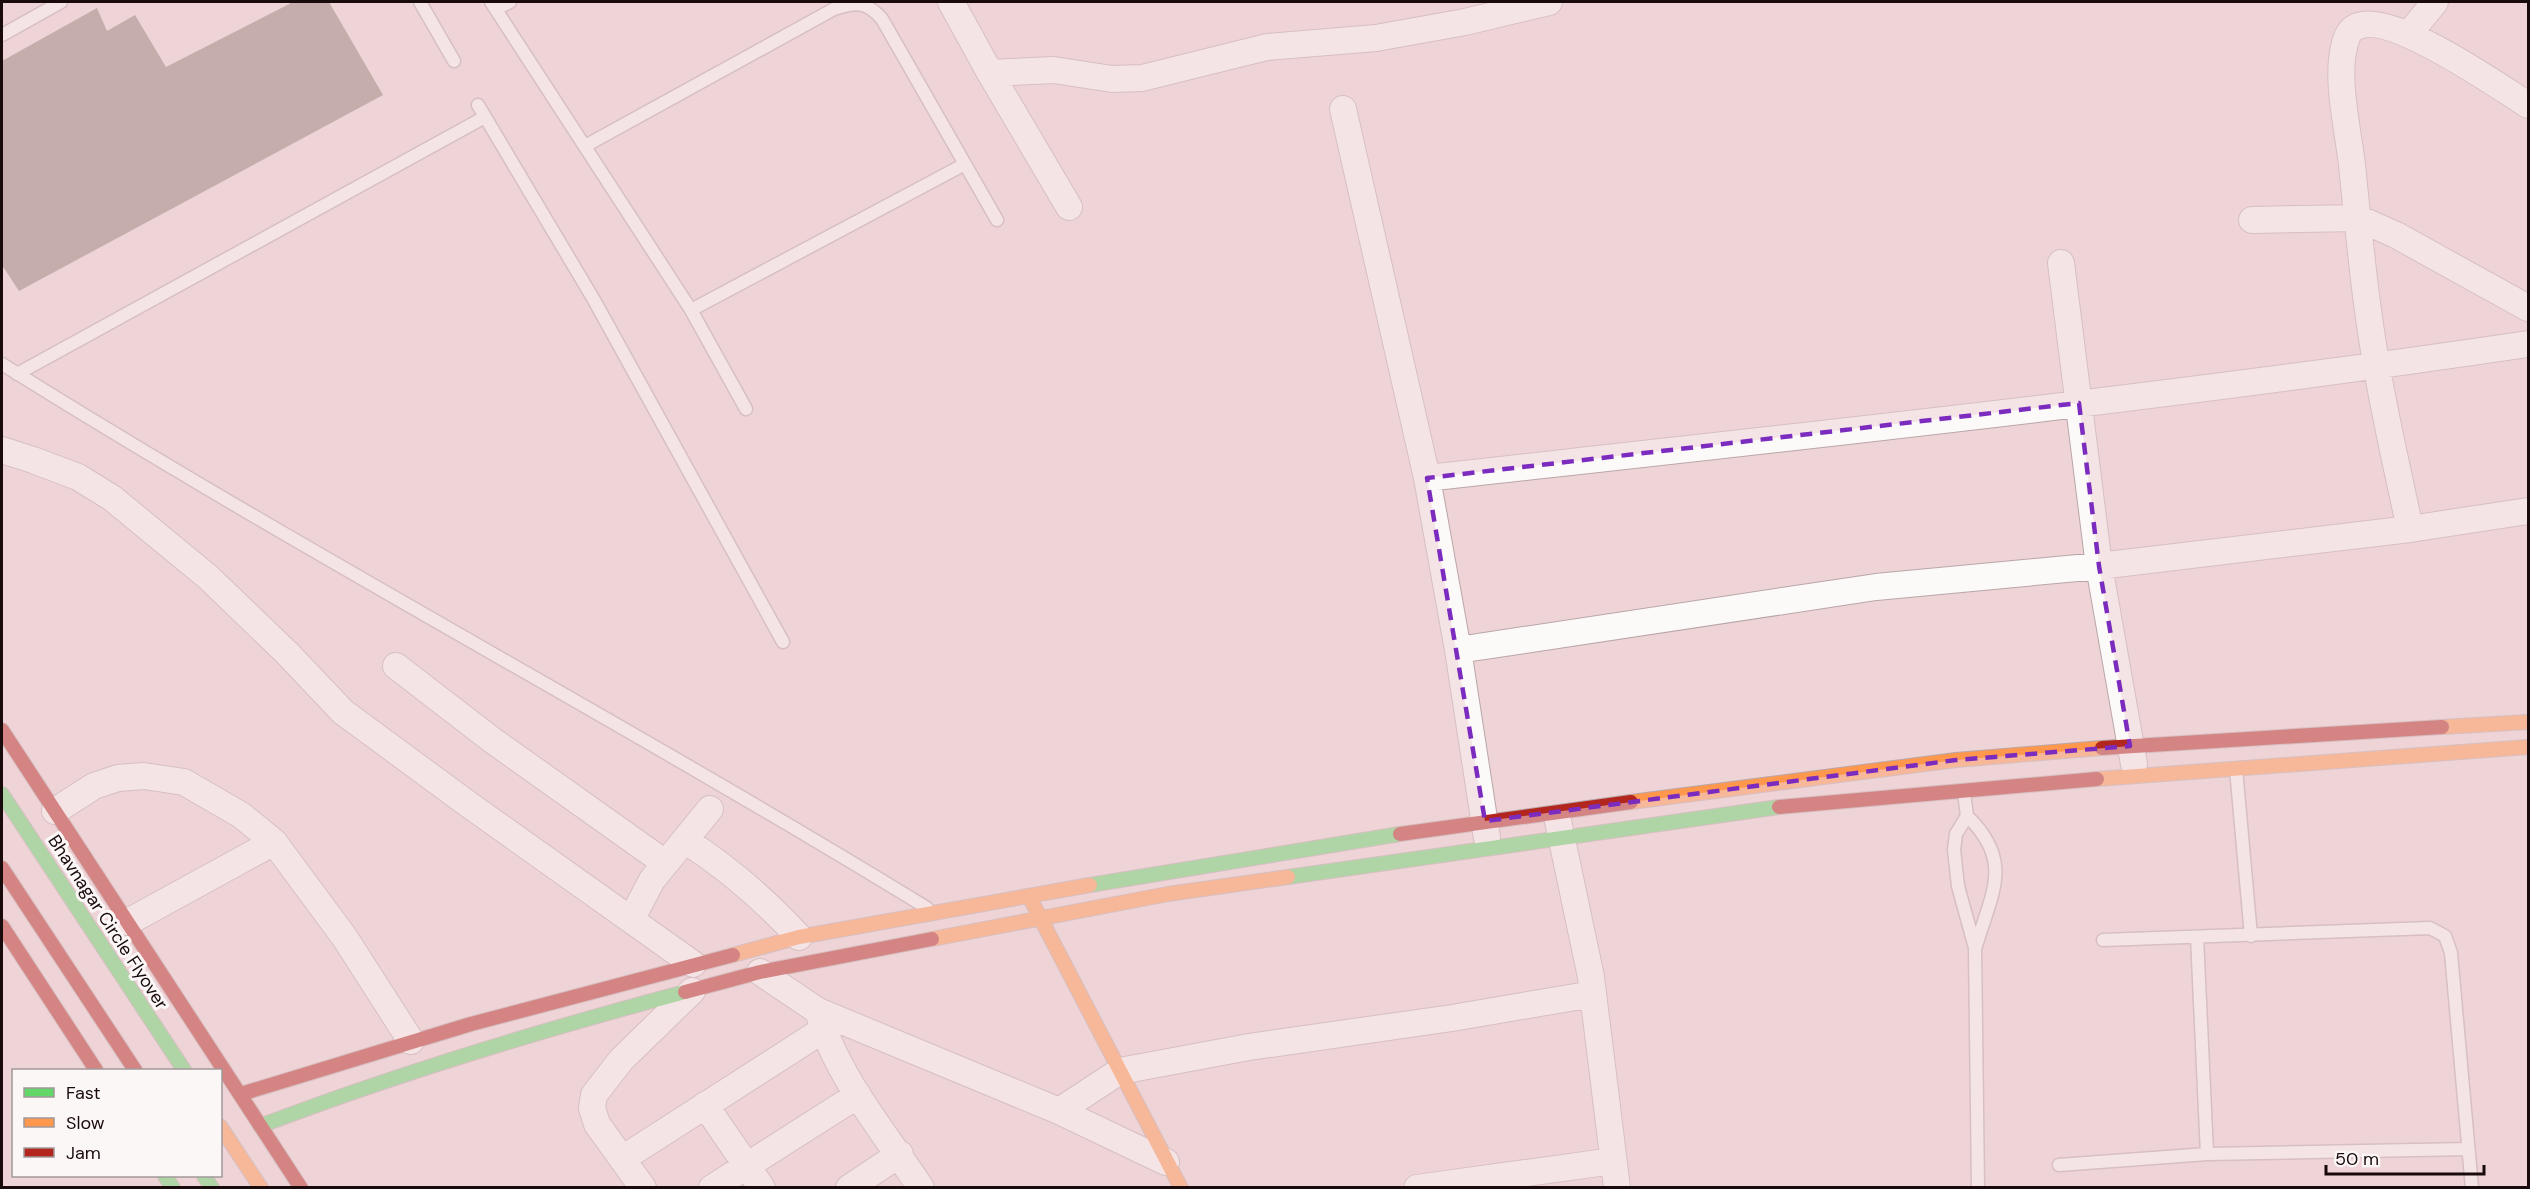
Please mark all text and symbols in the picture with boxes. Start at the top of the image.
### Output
street label: Bhavnagar Circle Flyover [43,830,174,1014]
legend [12,1069,222,1177]
text: Fast [66,1081,101,1105]
text: Slow [66,1111,105,1135]
scale bar [2326,1138,2484,1176]
text: Jam [66,1141,101,1165]
text: 50 m [2335,1147,2379,1171]

